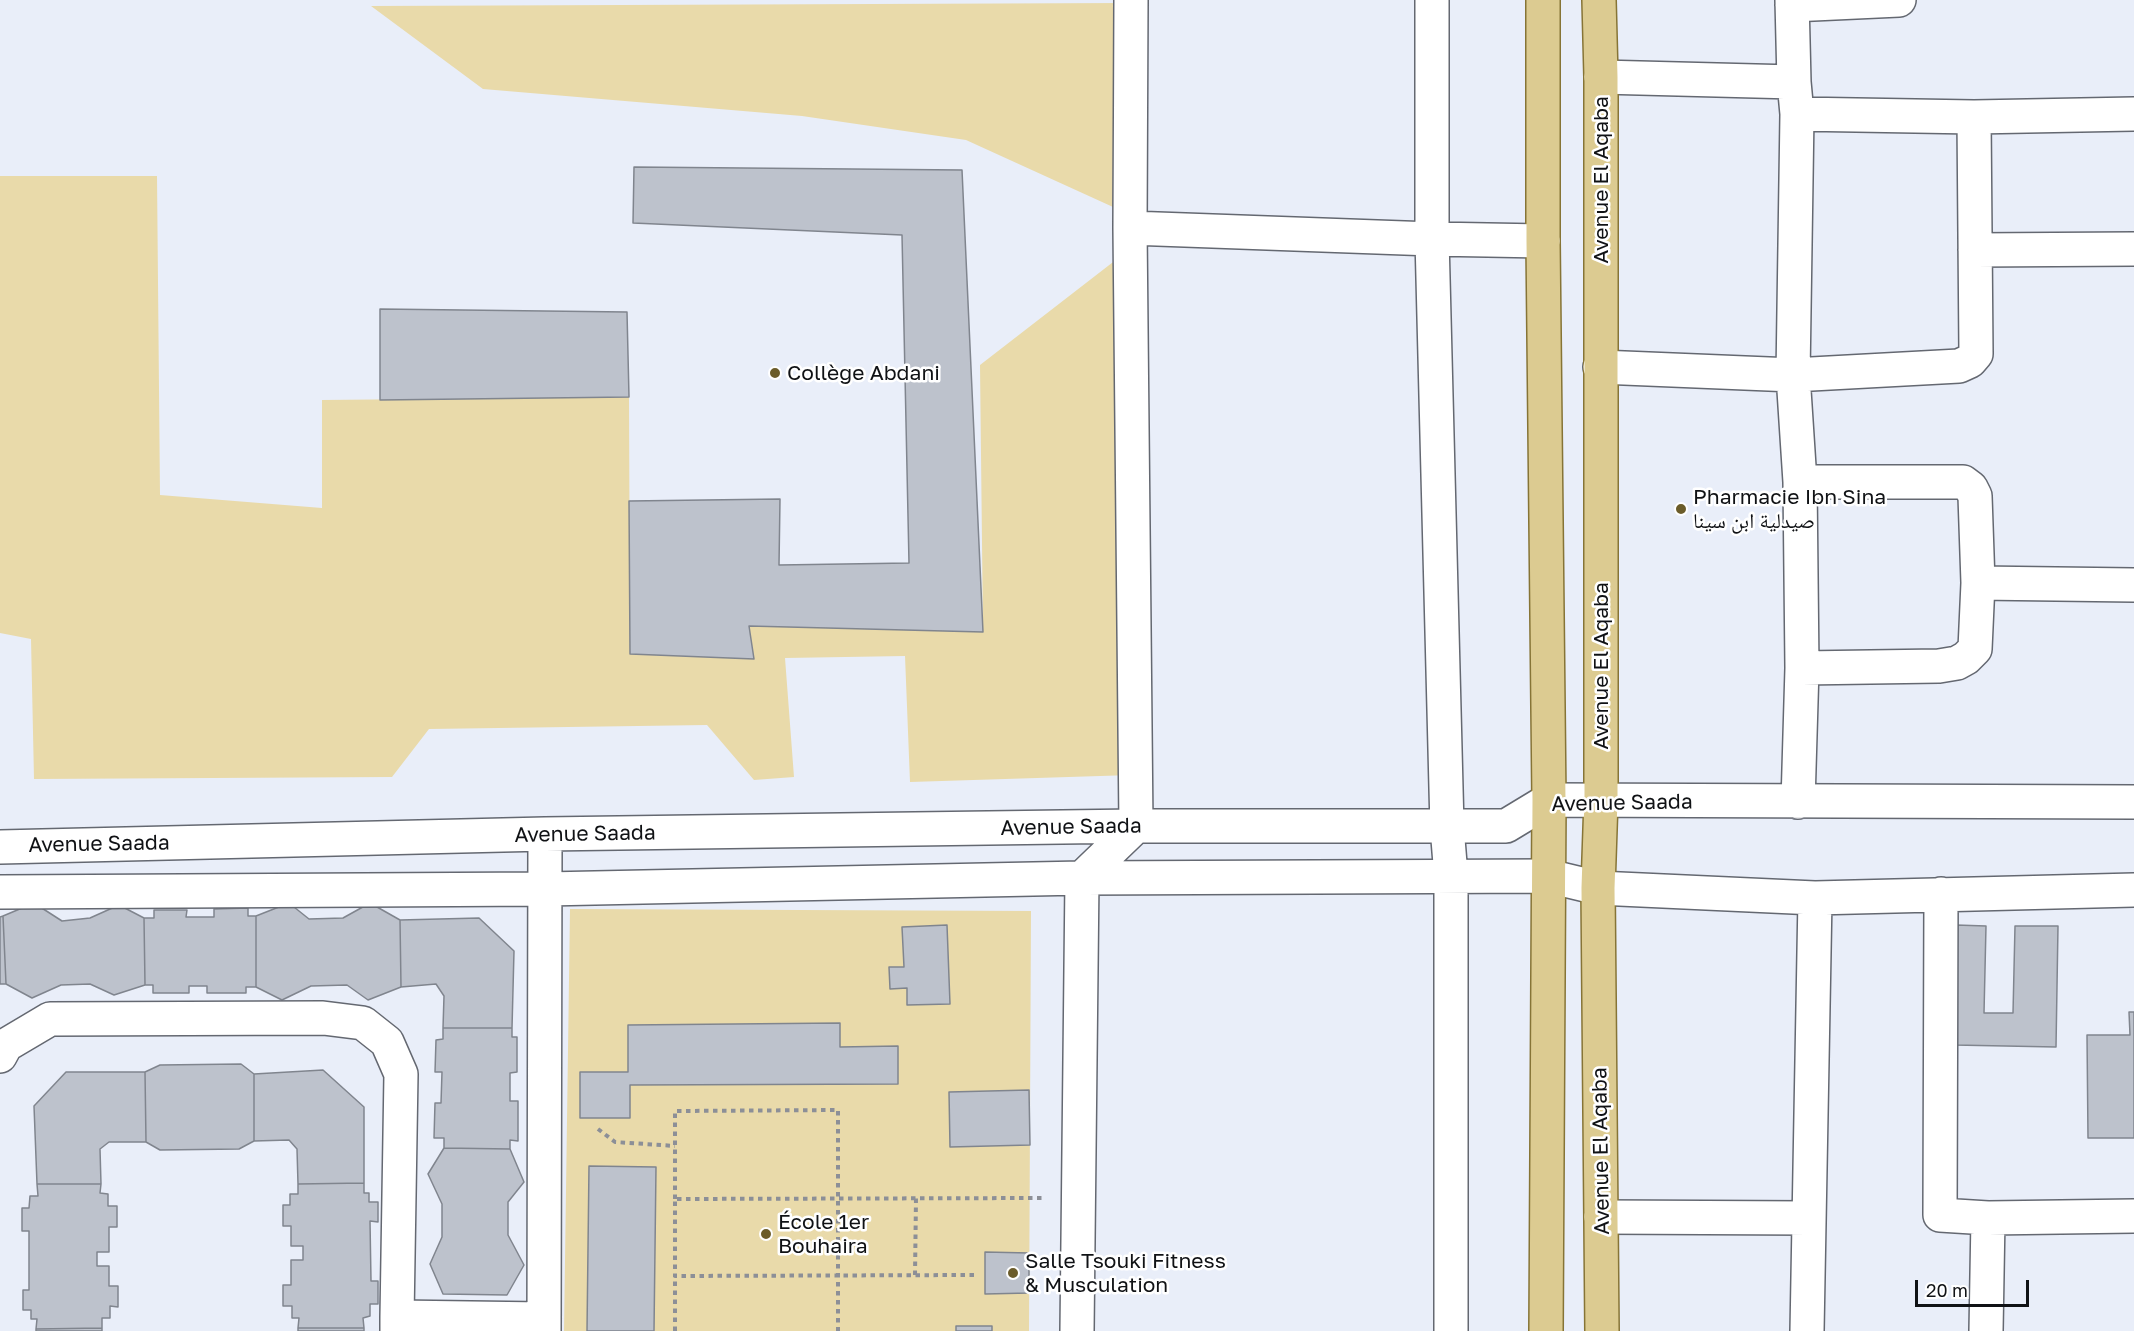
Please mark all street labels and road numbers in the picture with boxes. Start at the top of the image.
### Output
street label: Avenue El Aqaba [1588,96,1614,264]
street label: Avenue El Aqaba [1588,582,1614,750]
street label: Avenue Saada [1551,789,1693,817]
street label: Avenue Saada [1000,813,1142,841]
street label: Avenue Saada [514,820,656,848]
street label: Avenue Saada [28,830,170,858]
street label: Avenue El Aqaba [1587,1067,1615,1235]

